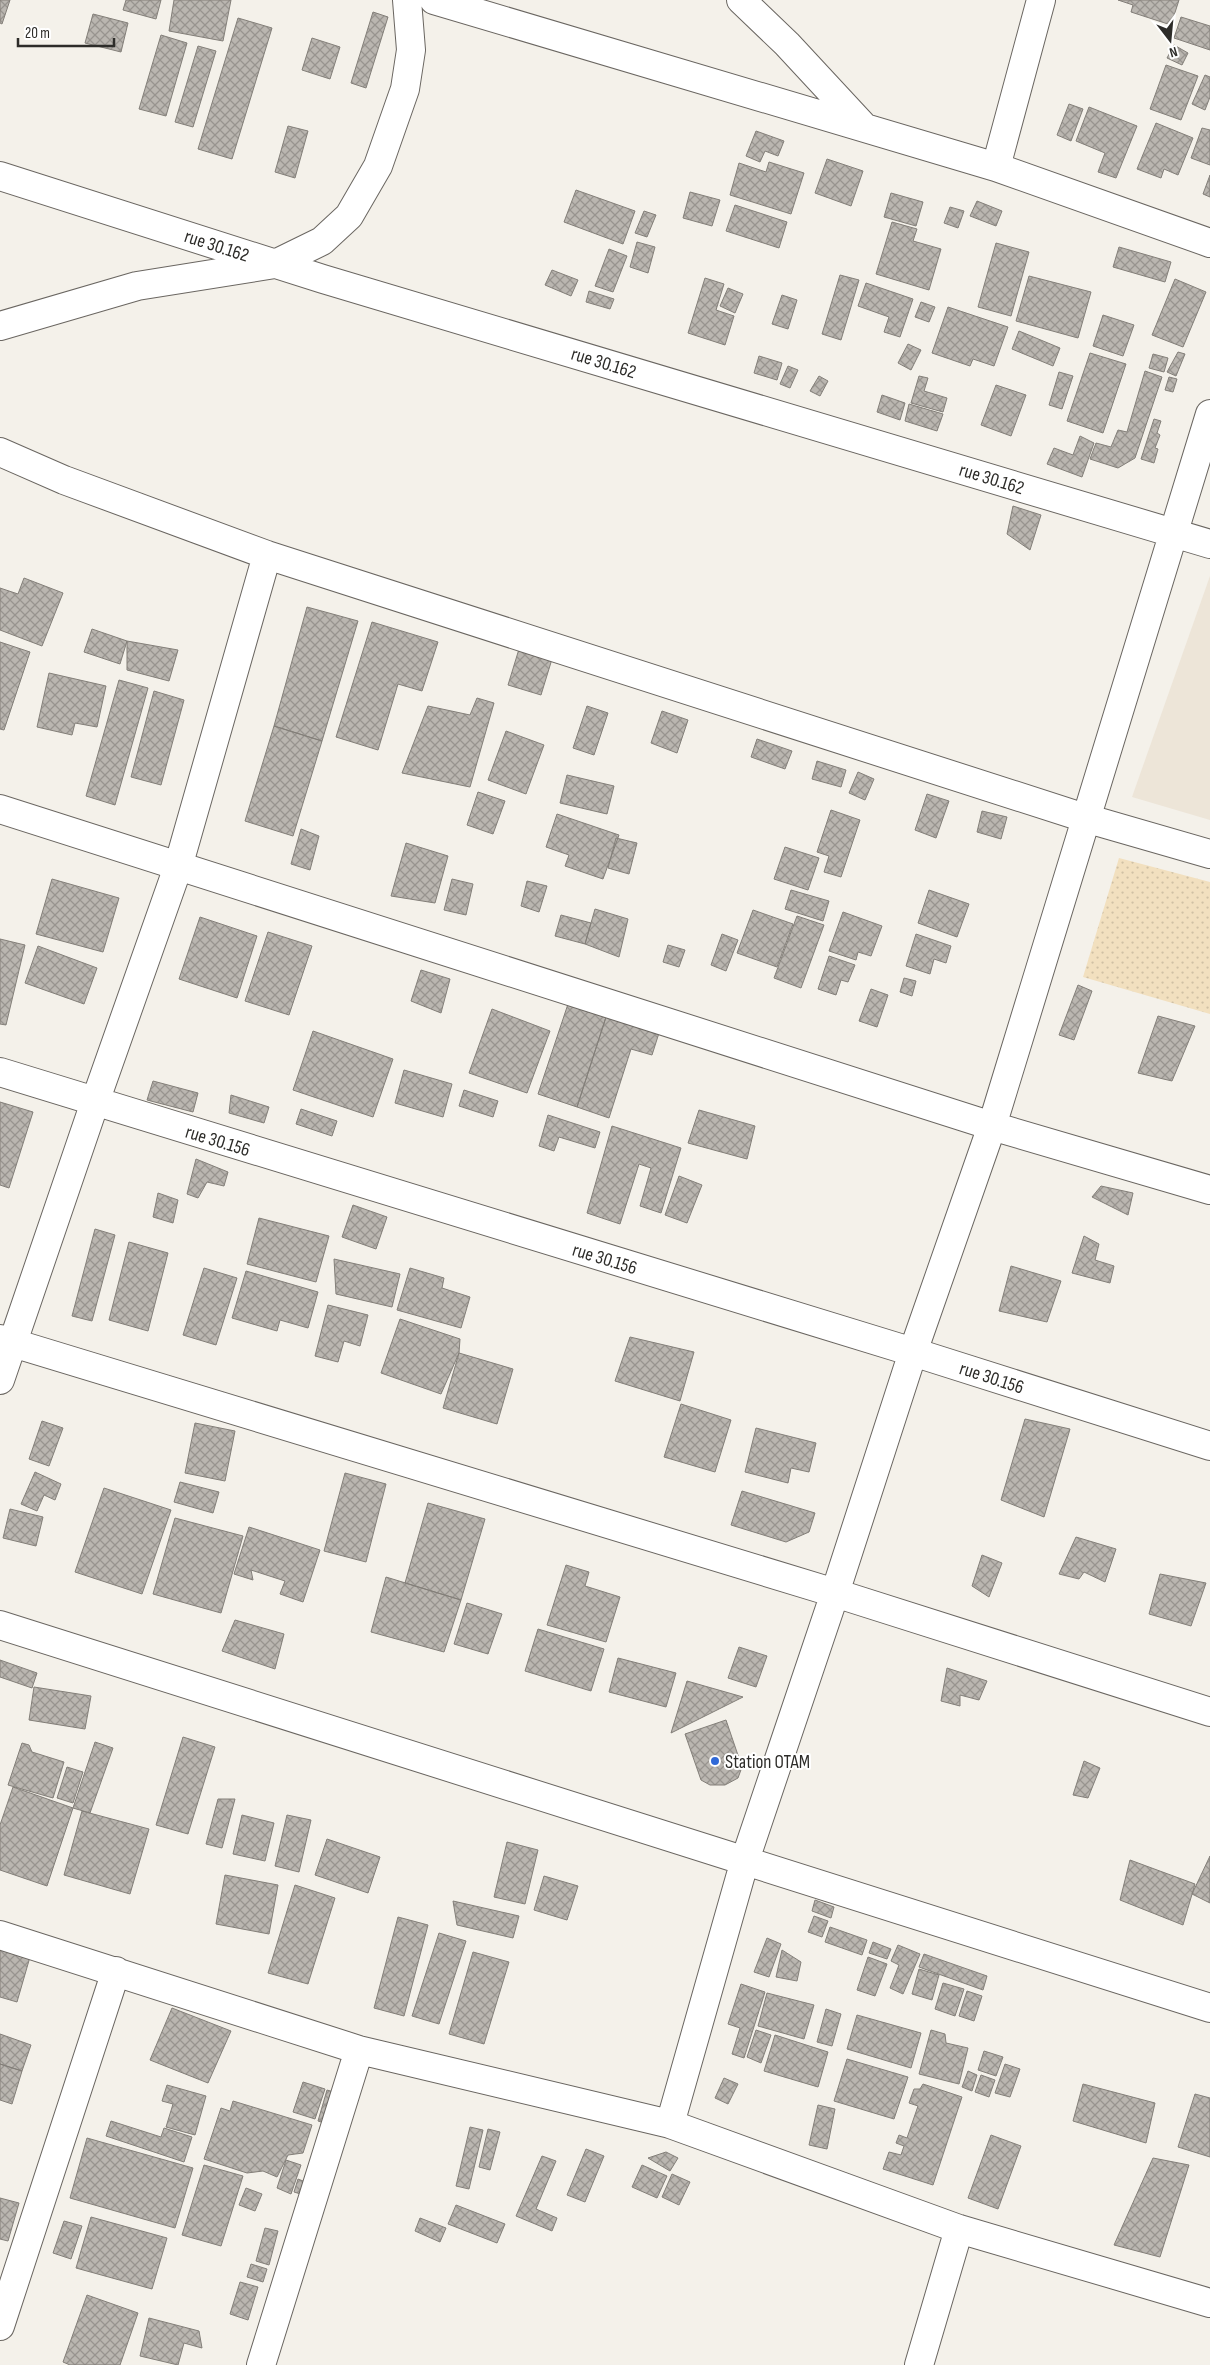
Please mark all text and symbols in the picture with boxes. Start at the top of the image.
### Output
scale bar [18,15,114,47]
north arrow [1145,15,1195,65]
text: 20 m [25,24,50,43]
text: N [1168,43,1179,61]
street label: rue 30.162 [181,225,252,268]
street label: rue 30.162 [568,343,639,384]
street label: rue 30.162 [956,459,1027,500]
street label: rue 30.156 [183,1121,253,1162]
street label: rue 30.156 [570,1239,640,1280]
street label: rue 30.156 [956,1357,1027,1400]
place label: Station OTAM [725,1751,810,1774]
marker: Station OTAM [709,1755,721,1767]

